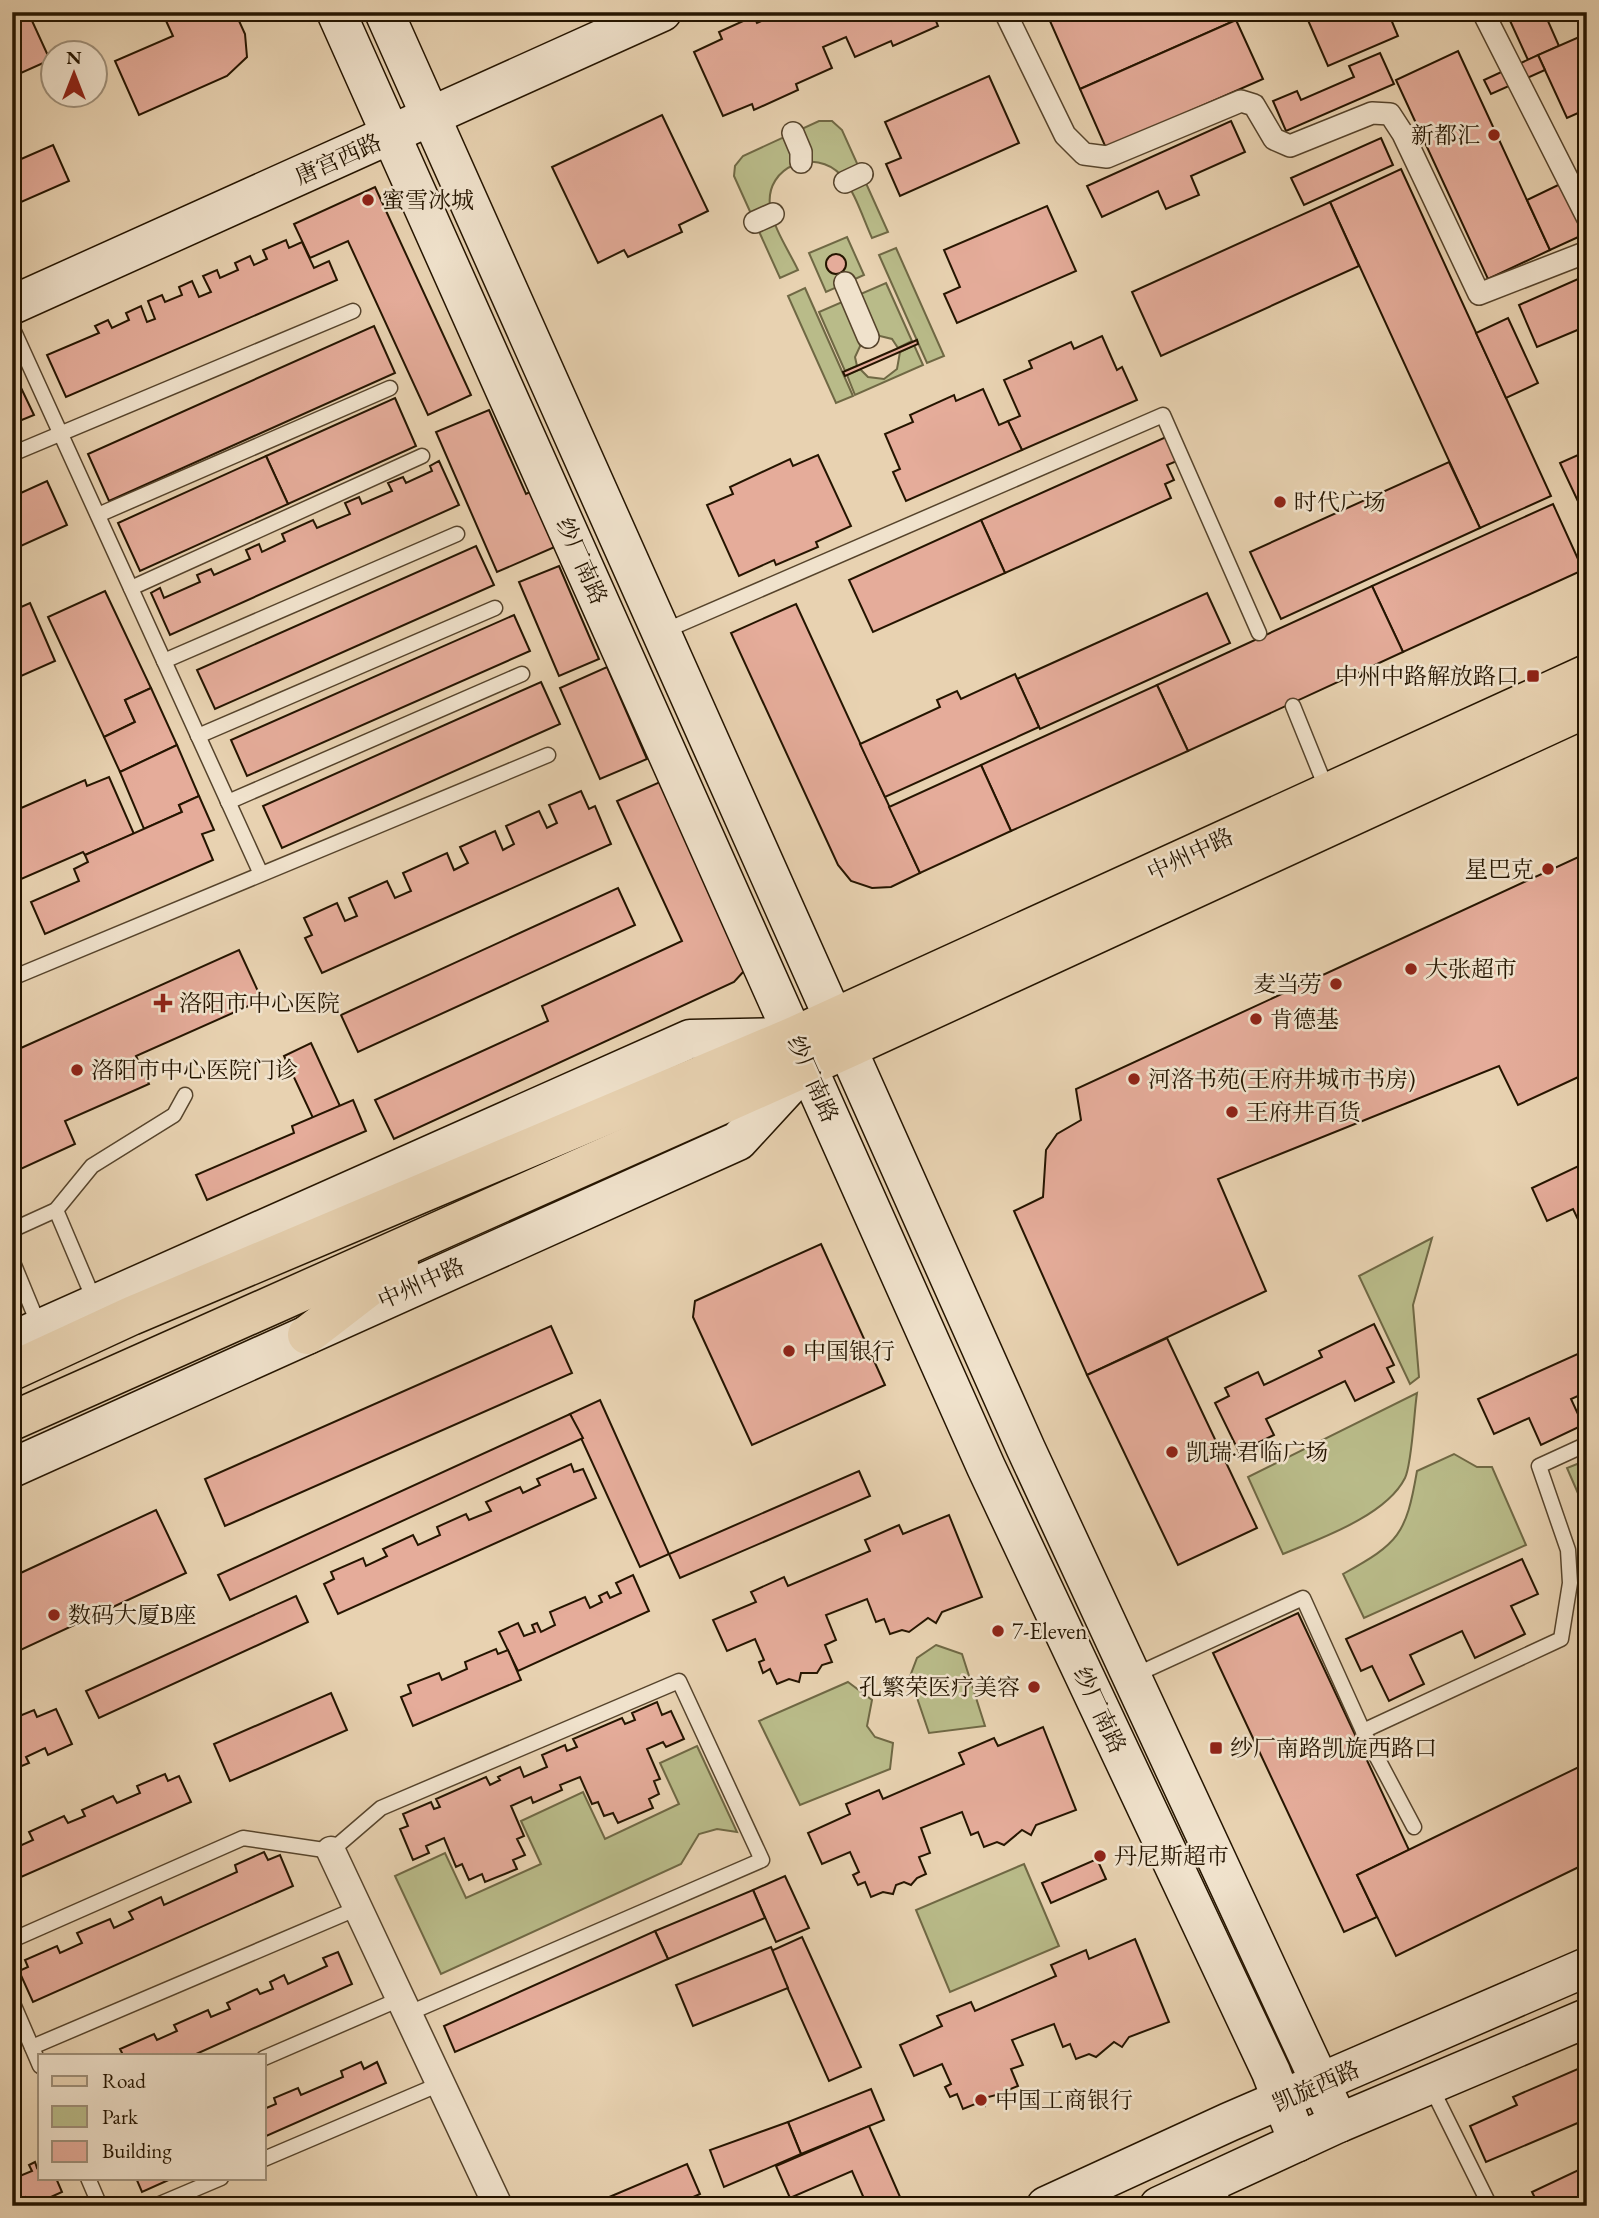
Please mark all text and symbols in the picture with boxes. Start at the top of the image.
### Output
north arrow [38,38,108,108]
text: N [66,45,82,70]
place label: 新都汇 [1411,120,1480,150]
street label: 唐宫西路 [290,127,386,191]
marker: 新都汇 [1486,127,1502,143]
place label: 蜜雪冰城 [382,185,474,215]
marker: 蜜雪冰城 [360,192,376,208]
place label: 时代广场 [1294,487,1386,517]
marker: 时代广场 [1272,494,1288,510]
street label: 纱厂南路 [550,513,614,609]
place label: 中州中路解放路口 [1335,661,1519,691]
marker: 中州中路解放路口 [1525,668,1541,684]
street label: 中州中路 [1142,821,1238,887]
place label: 星巴克 [1465,854,1534,884]
marker: 星巴克 [1540,861,1556,877]
place label: 大张超市 [1425,954,1517,984]
marker: 大张超市 [1403,961,1419,977]
place label: 麦当劳 [1253,969,1322,999]
marker: 麦当劳 [1328,976,1344,992]
place label: 洛阳市中心医院 [179,988,340,1018]
marker: 洛阳市中心医院 [153,993,173,1013]
place label: 肯德基 [1270,1004,1339,1034]
marker: 肯德基 [1248,1011,1264,1027]
street label: 纱厂南路 [781,1031,845,1127]
place label: 洛阳市中心医院门诊 [91,1055,298,1085]
marker: 洛阳市中心医院门诊 [69,1062,85,1078]
place label: 河洛书苑(王府井城市书房) [1148,1064,1416,1094]
marker: 河洛书苑(王府井城市书房) [1126,1071,1142,1087]
place label: 王府井百货 [1246,1097,1361,1127]
marker: 王府井百货 [1224,1104,1240,1120]
street label: 中州中路 [373,1251,469,1315]
place label: 中国银行 [803,1336,895,1366]
marker: 中国银行 [781,1343,797,1359]
place label: 凯瑞·君临广场 [1186,1437,1329,1467]
marker: 凯瑞·君临广场 [1164,1444,1180,1460]
place label: 数码大厦B座 [68,1600,197,1630]
marker: 数码大厦B座 [46,1607,62,1623]
place label: 7-Eleven [1012,1616,1087,1646]
marker: 7-Eleven [990,1623,1006,1639]
street label: 纱厂南路 [1067,1662,1133,1758]
place label: 孔繁荣医疗美容 [859,1672,1020,1702]
marker: 孔繁荣医疗美容 [1026,1679,1042,1695]
place label: 纱厂南路凯旋西路口 [1230,1733,1437,1763]
marker: 纱厂南路凯旋西路口 [1208,1740,1224,1756]
place label: 丹尼斯超市 [1114,1841,1229,1871]
marker: 丹尼斯超市 [1092,1848,1108,1864]
legend [38,2054,266,2180]
street label: 凯旋西路 [1268,2054,1364,2118]
text: Road [102,2067,146,2094]
place label: 中国工商银行 [995,2085,1133,2115]
marker: 中国工商银行 [973,2092,989,2108]
text: Park [102,2103,139,2130]
text: Building [102,2137,172,2164]

